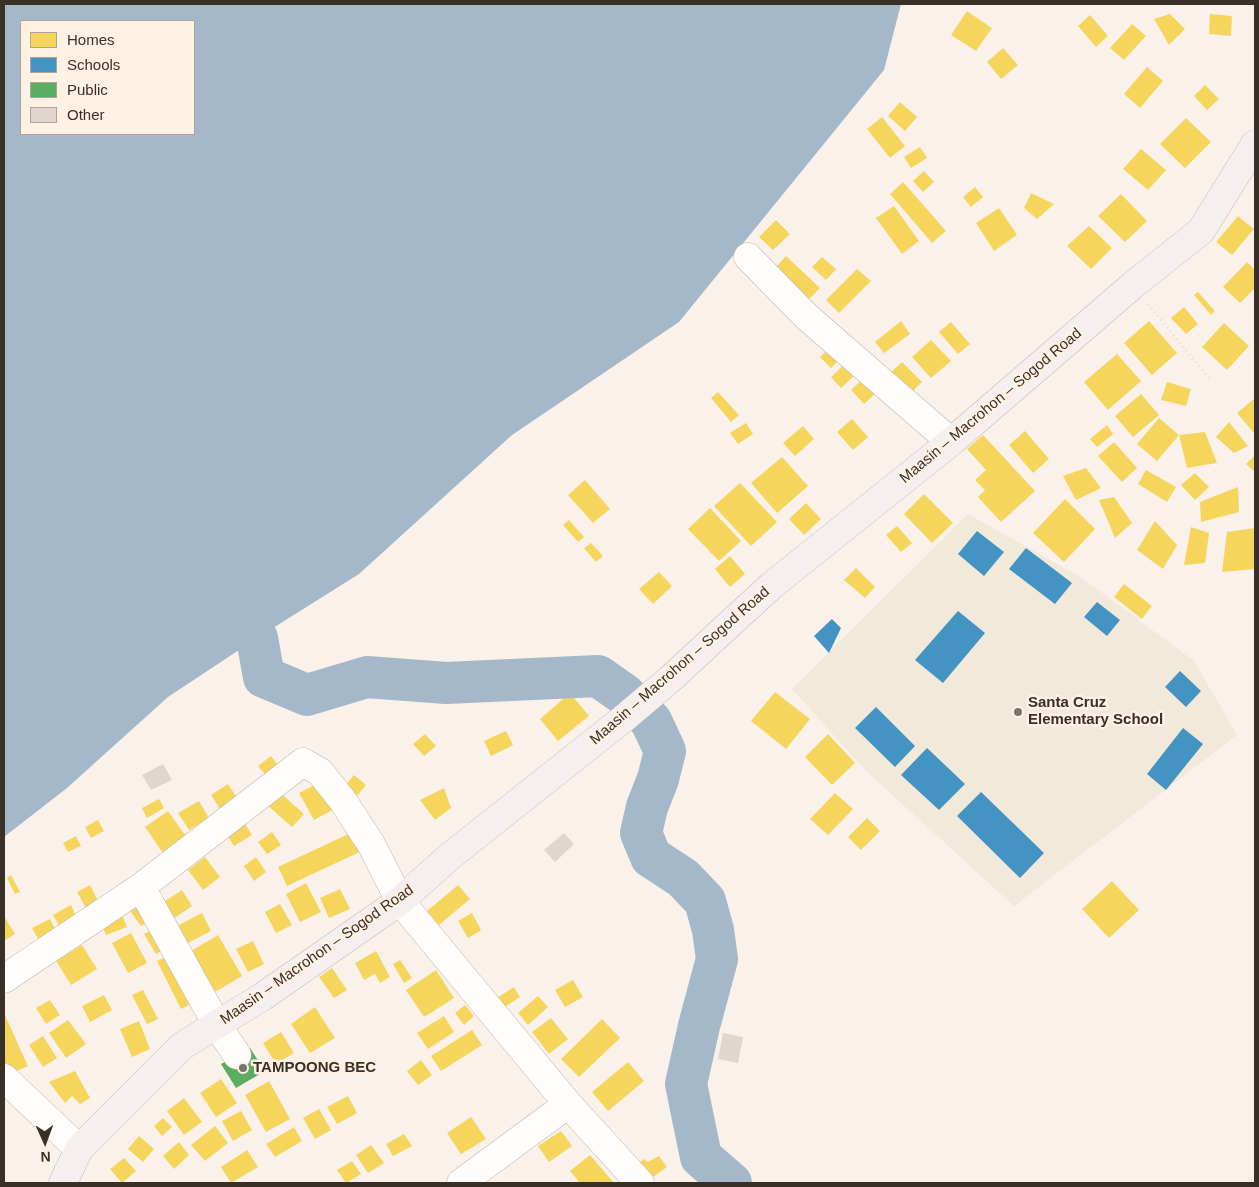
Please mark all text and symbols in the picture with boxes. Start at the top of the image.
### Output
legend [20,20,195,135]
text: Homes [67,31,115,48]
text: Schools [67,56,120,73]
text: Public [67,81,108,98]
text: Other [67,106,105,123]
street label: Maasin – Macrohon – Sogod Road [896,325,1086,487]
street label: Maasin – Macrohon – Sogod Road [587,583,773,749]
place label: Santa Cruz Elementary School [1028,694,1163,729]
marker: Santa Cruz Elementary School [1012,706,1024,718]
street label: Maasin – Macrohon – Sogod Road [217,881,417,1029]
place label: TAMPOONG BEC [253,1059,376,1077]
marker: TAMPOONG BEC [237,1062,249,1074]
north arrow [20,1117,70,1167]
text: N [40,1149,51,1165]

